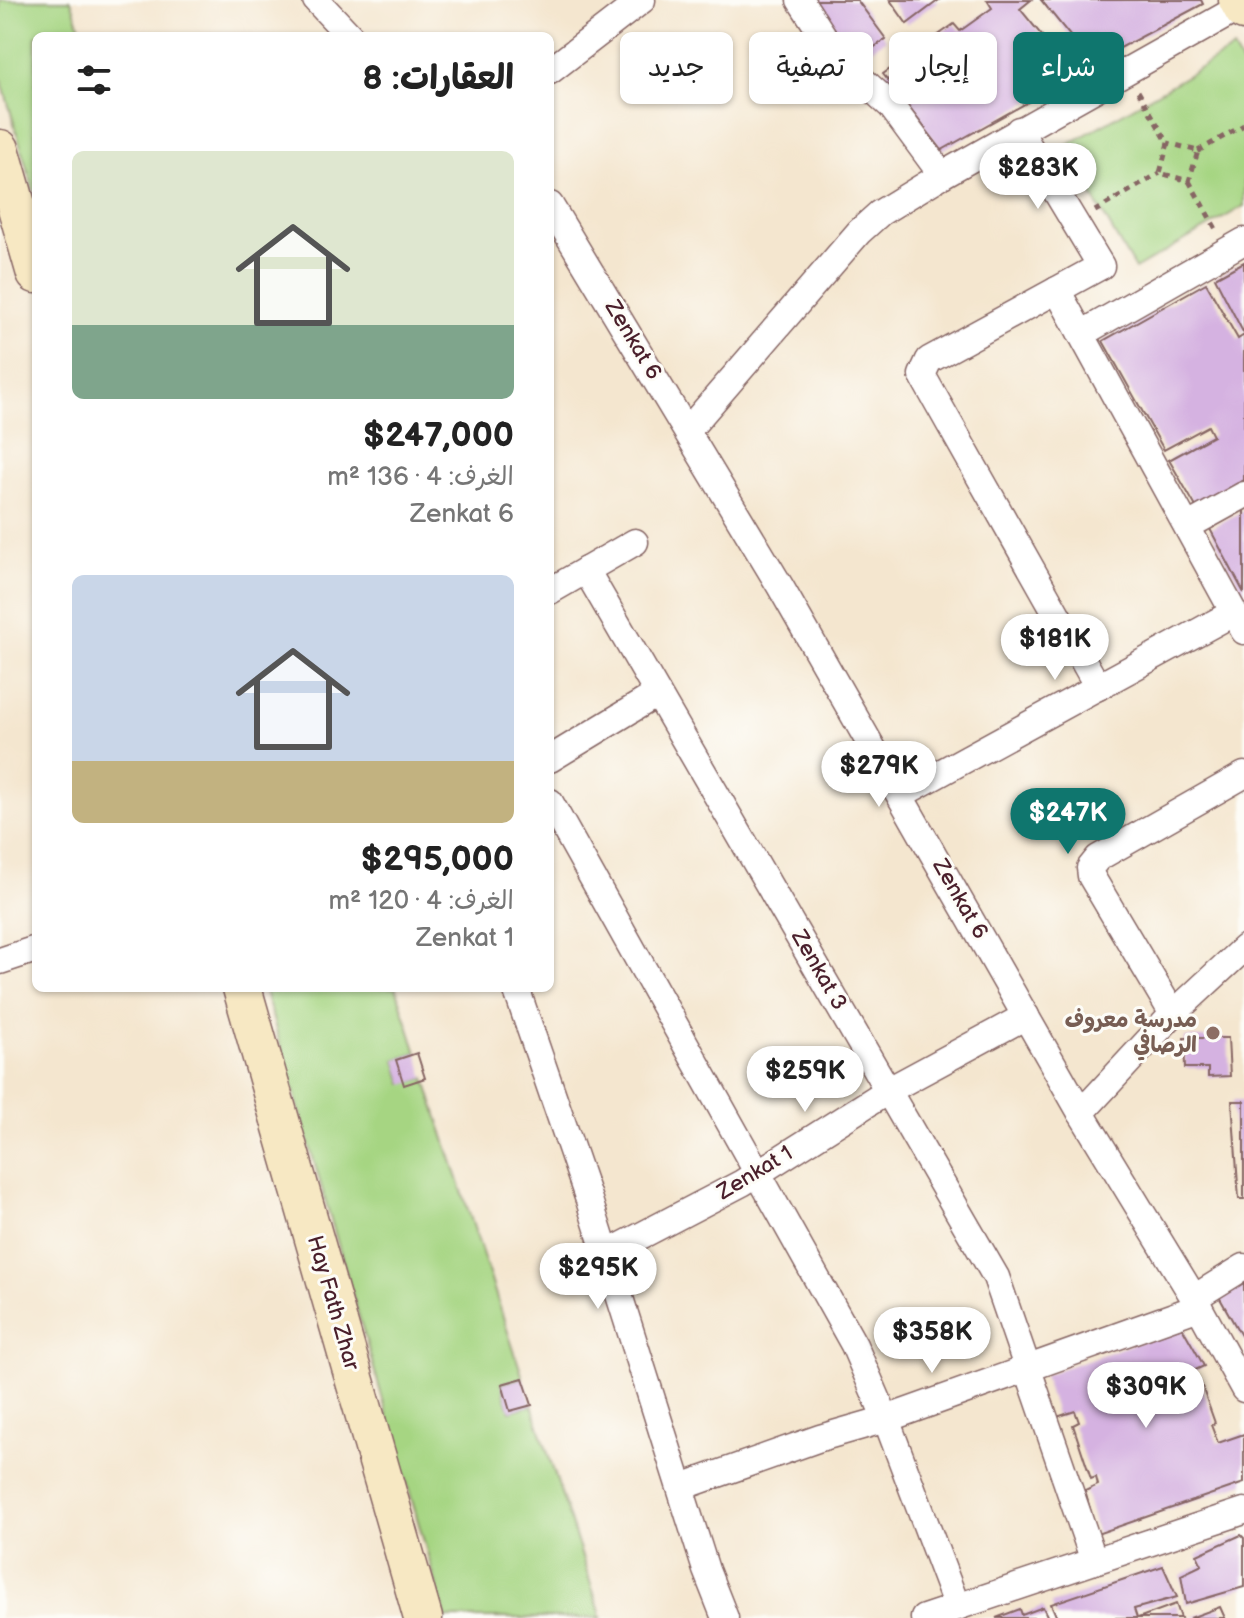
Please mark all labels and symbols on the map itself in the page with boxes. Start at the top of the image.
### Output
pin: $283K [982,143,1094,211]
street label: Zenkat 6 [598,295,667,385]
pin: $181K [999,614,1111,682]
pin: $279K [823,741,935,809]
pin: $247K [1012,788,1124,856]
street label: Zenkat 6 [926,853,994,944]
street label: Zenkat 3 [785,924,853,1015]
place label: مدرسة معروف الرصافي [1065,1007,1197,1061]
marker: مدرسة معروف الرصافي [1204,1024,1222,1042]
pin: $259K [749,1046,861,1114]
street label: Zenkat 1 [712,1140,798,1206]
street label: Hay Fath Zhar [301,1233,365,1374]
pin: $295K [542,1243,654,1311]
pin: $358K [876,1307,988,1375]
pin: $309K [1090,1362,1202,1430]

